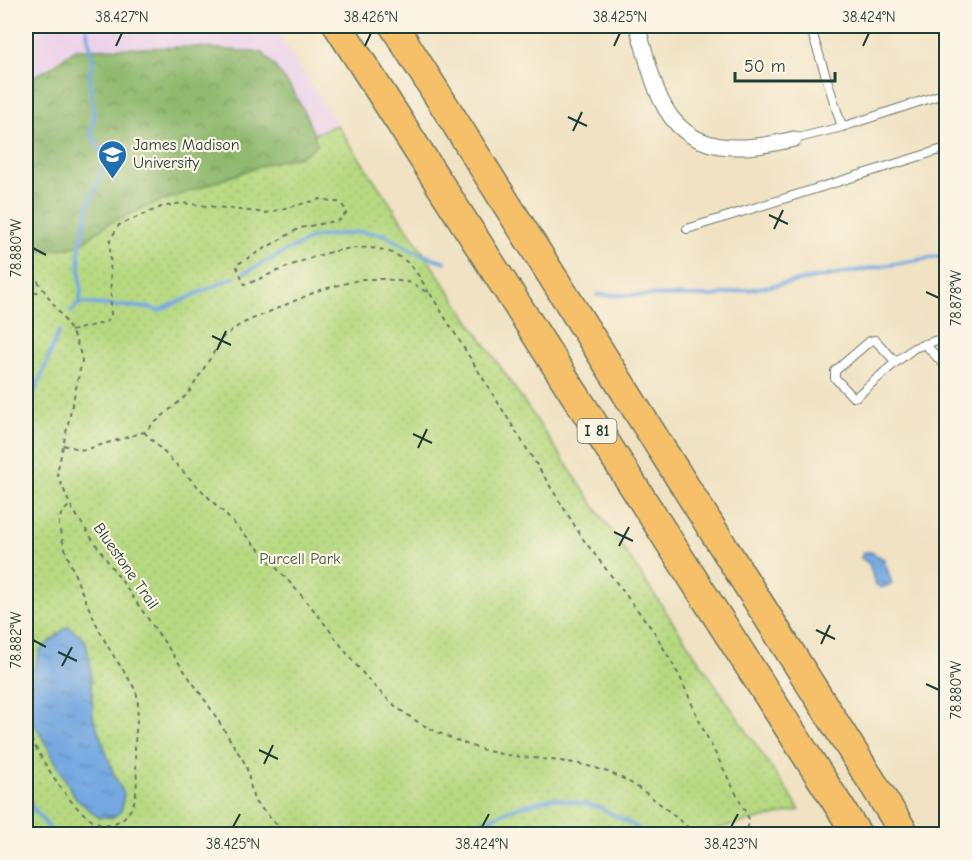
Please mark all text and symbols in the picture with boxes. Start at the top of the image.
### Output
text: 38.427°N [95,8,149,26]
text: 38.426°N [344,8,398,26]
text: 38.425°N [593,8,647,26]
text: 38.424°N [842,8,896,26]
scale bar [735,45,836,83]
text: 50 m [744,56,786,77]
place label: James Madison University [133,136,240,172]
school or university icon: James Madison University [96,138,128,180]
text: 78.880°W [7,219,25,277]
text: 78.878°W [947,270,965,326]
road number: I 81 [578,419,616,443]
street label: Bluestone Trail [90,520,162,612]
park label: Purcell Park [259,550,341,568]
text: 78.882°W [7,611,25,669]
text: 78.880°W [947,661,965,719]
text: 38.425°N [206,835,260,853]
text: 38.424°N [455,835,509,853]
text: 38.423°N [704,835,758,853]

